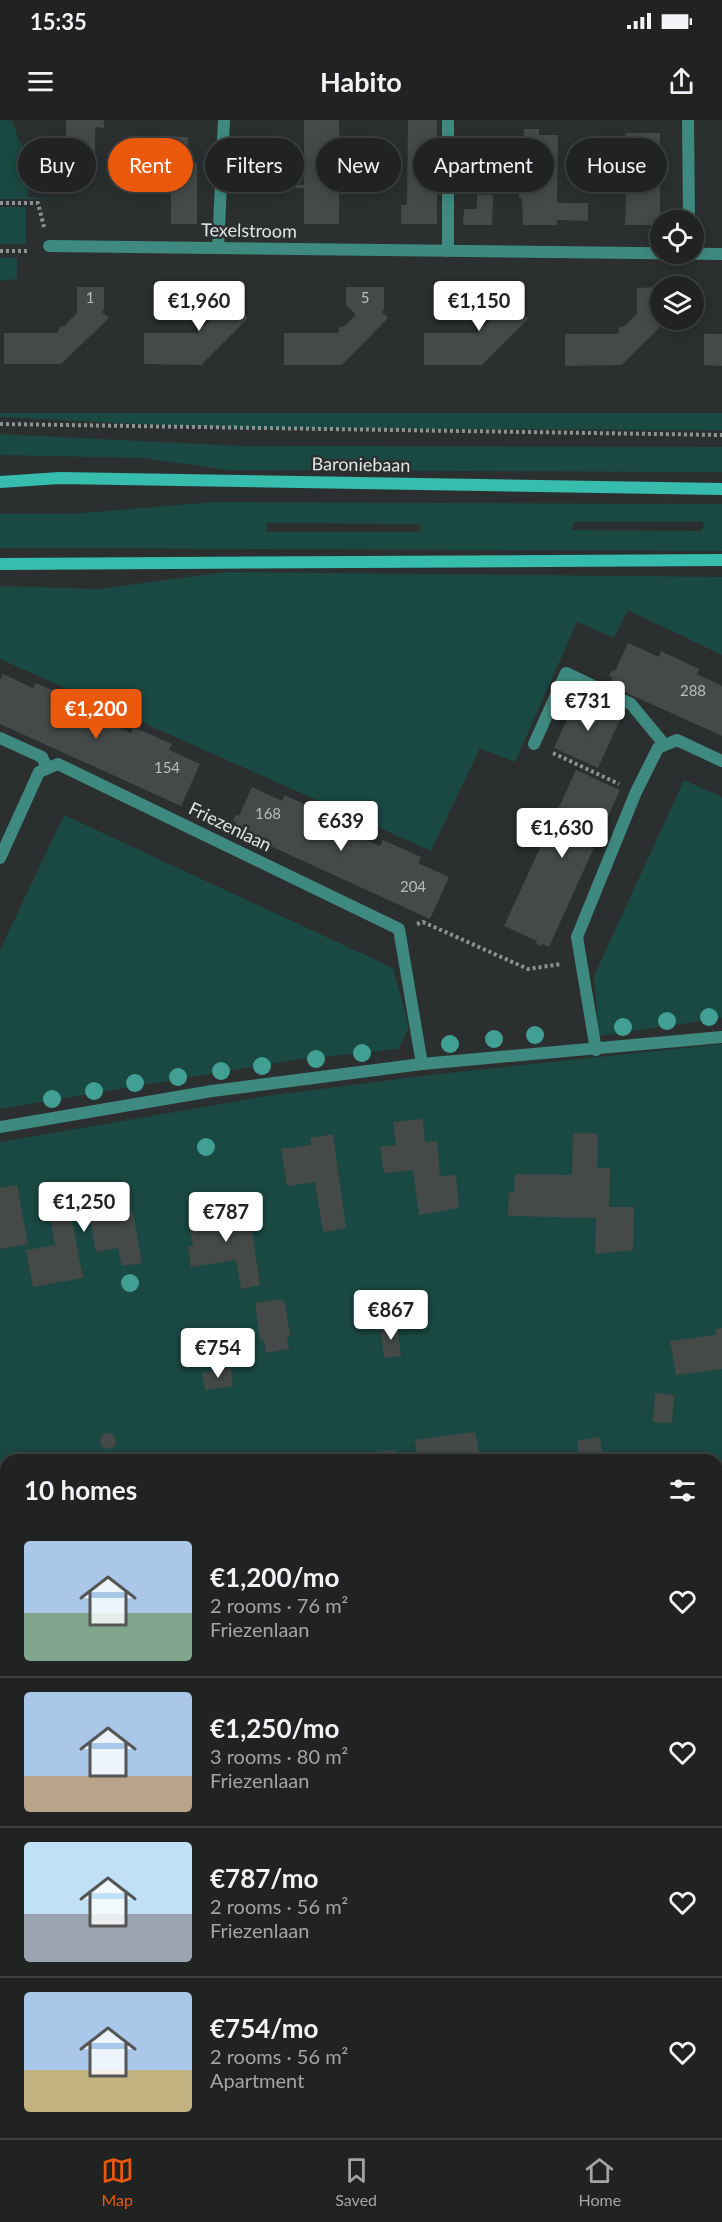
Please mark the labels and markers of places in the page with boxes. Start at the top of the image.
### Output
pin: €1,960 [150,281,248,332]
pin: €1,150 [430,281,528,332]
pin: €731 [552,681,624,732]
pin: €1,200 [47,689,145,740]
pin: €639 [305,801,377,852]
pin: €1,630 [513,808,611,859]
pin: €1,250 [35,1182,133,1233]
pin: €787 [190,1192,262,1243]
pin: €867 [355,1290,427,1341]
pin: €754 [182,1328,254,1379]

